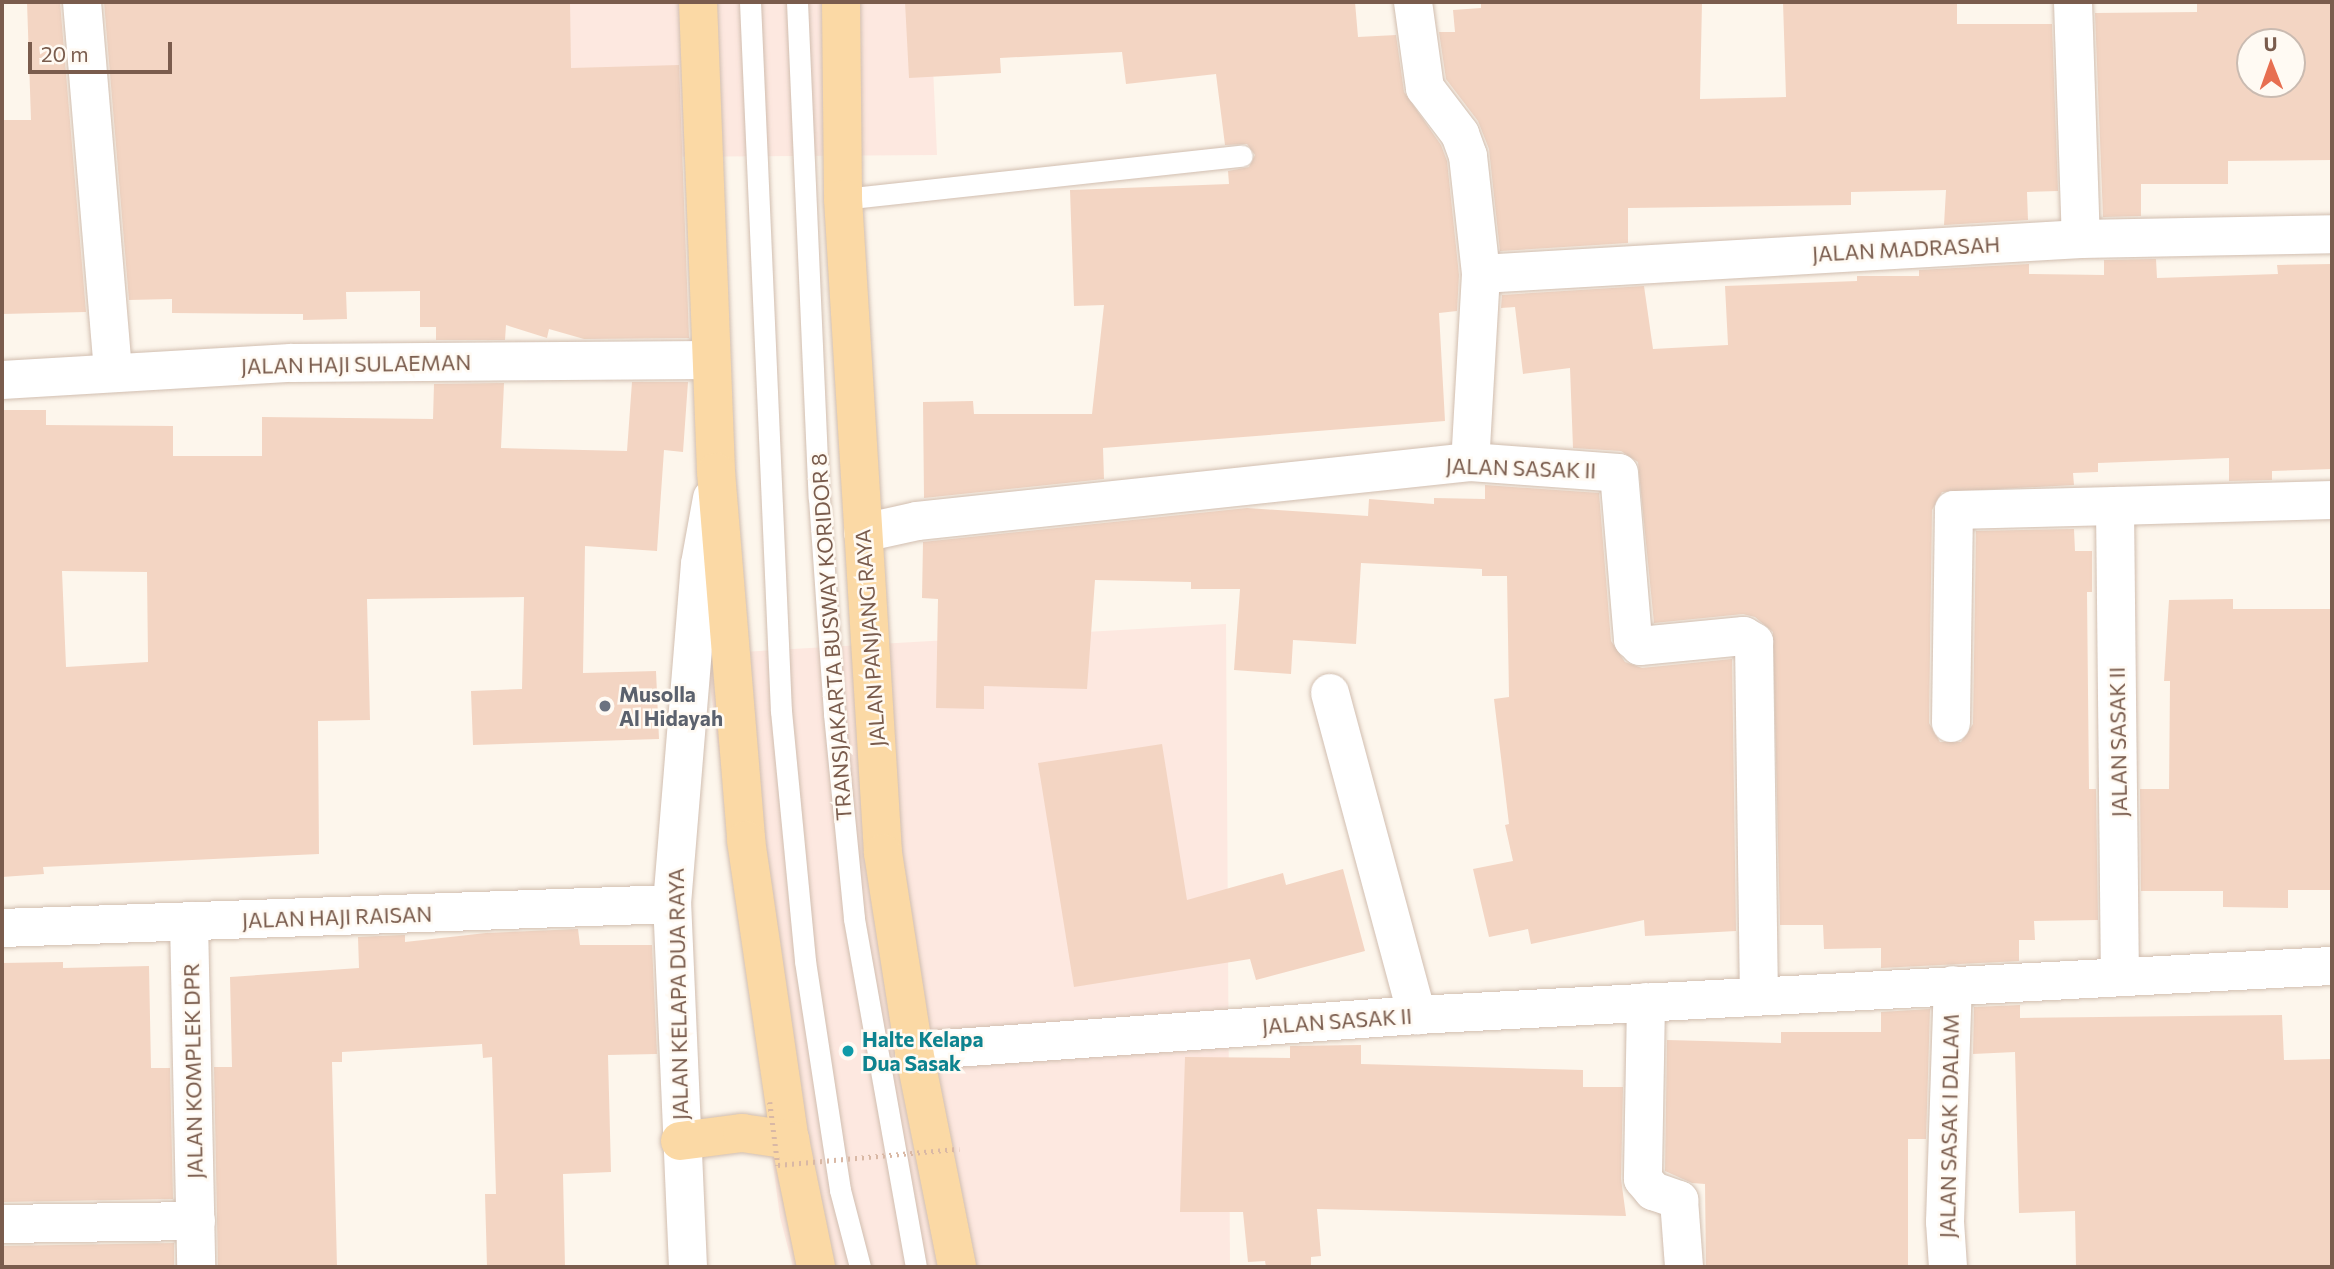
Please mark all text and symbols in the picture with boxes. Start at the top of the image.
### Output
scale bar [32,28,175,72]
north arrow [2236,28,2306,98]
text: U [2264,32,2278,55]
text: 20 m [41,41,89,66]
street label: JALAN MADRASAH [1811,231,2001,267]
street label: JALAN HAJI SULAEMAN [241,349,471,379]
street label: TRANSJAKARTA BUSWAY KORIDOR 8 [806,453,856,821]
street label: JALAN SASAK II [1445,453,1597,483]
street label: JALAN PANJANG RAYA [850,528,890,748]
street label: JALAN SASAK II [2104,667,2132,817]
place label: Musolla Al Hidayah [619,681,723,731]
marker: Musolla Al Hidayah [597,698,613,714]
street label: JALAN KELAPA DUA RAYA [663,868,693,1120]
street label: JALAN HAJI RAISAN [241,901,433,933]
street label: JALAN KOMPLEK DPR [179,963,207,1179]
street label: JALAN SASAK II [1261,1003,1413,1039]
street label: JALAN SASAK I DALAM [1934,1014,1964,1238]
place label: Halte Kelapa Dua Sasak [862,1026,984,1076]
marker: Halte Kelapa Dua Sasak [840,1043,856,1059]

